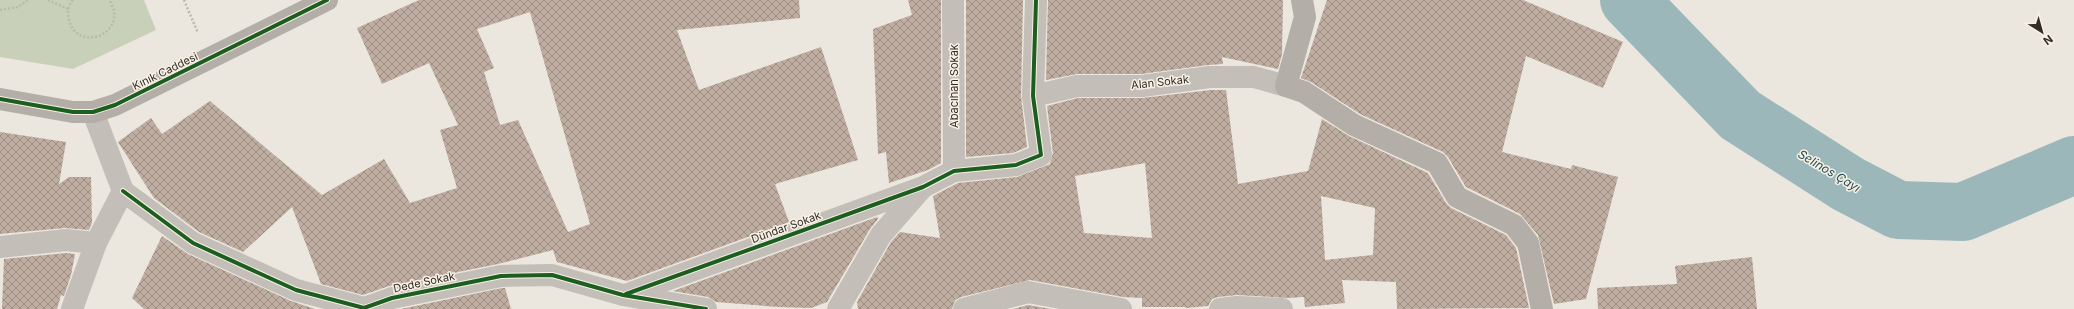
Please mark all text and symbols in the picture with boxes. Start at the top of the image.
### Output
north arrow [2022,12,2062,52]
text: N [2040,32,2056,48]
street label: Abacıhan Sokak [947,44,961,128]
street label: Kınık Caddesi [130,49,200,93]
street label: Alan Sokak [1130,72,1190,92]
water label: Selinos Çayı [1795,146,1863,195]
street label: Dündar Sokak [749,208,823,246]
street label: Dede Sokak [392,269,456,295]

